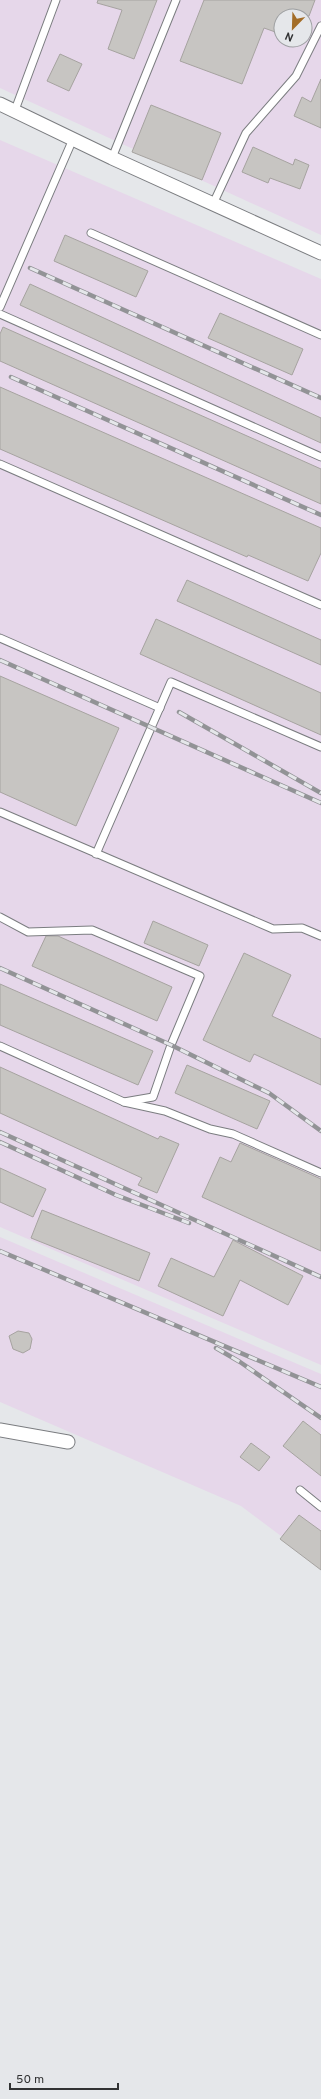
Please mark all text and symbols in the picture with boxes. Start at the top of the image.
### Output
north arrow [273,8,313,48]
text: N [283,28,296,44]
scale bar [10,2065,118,2091]
text: 50 m [16,2072,44,2088]

